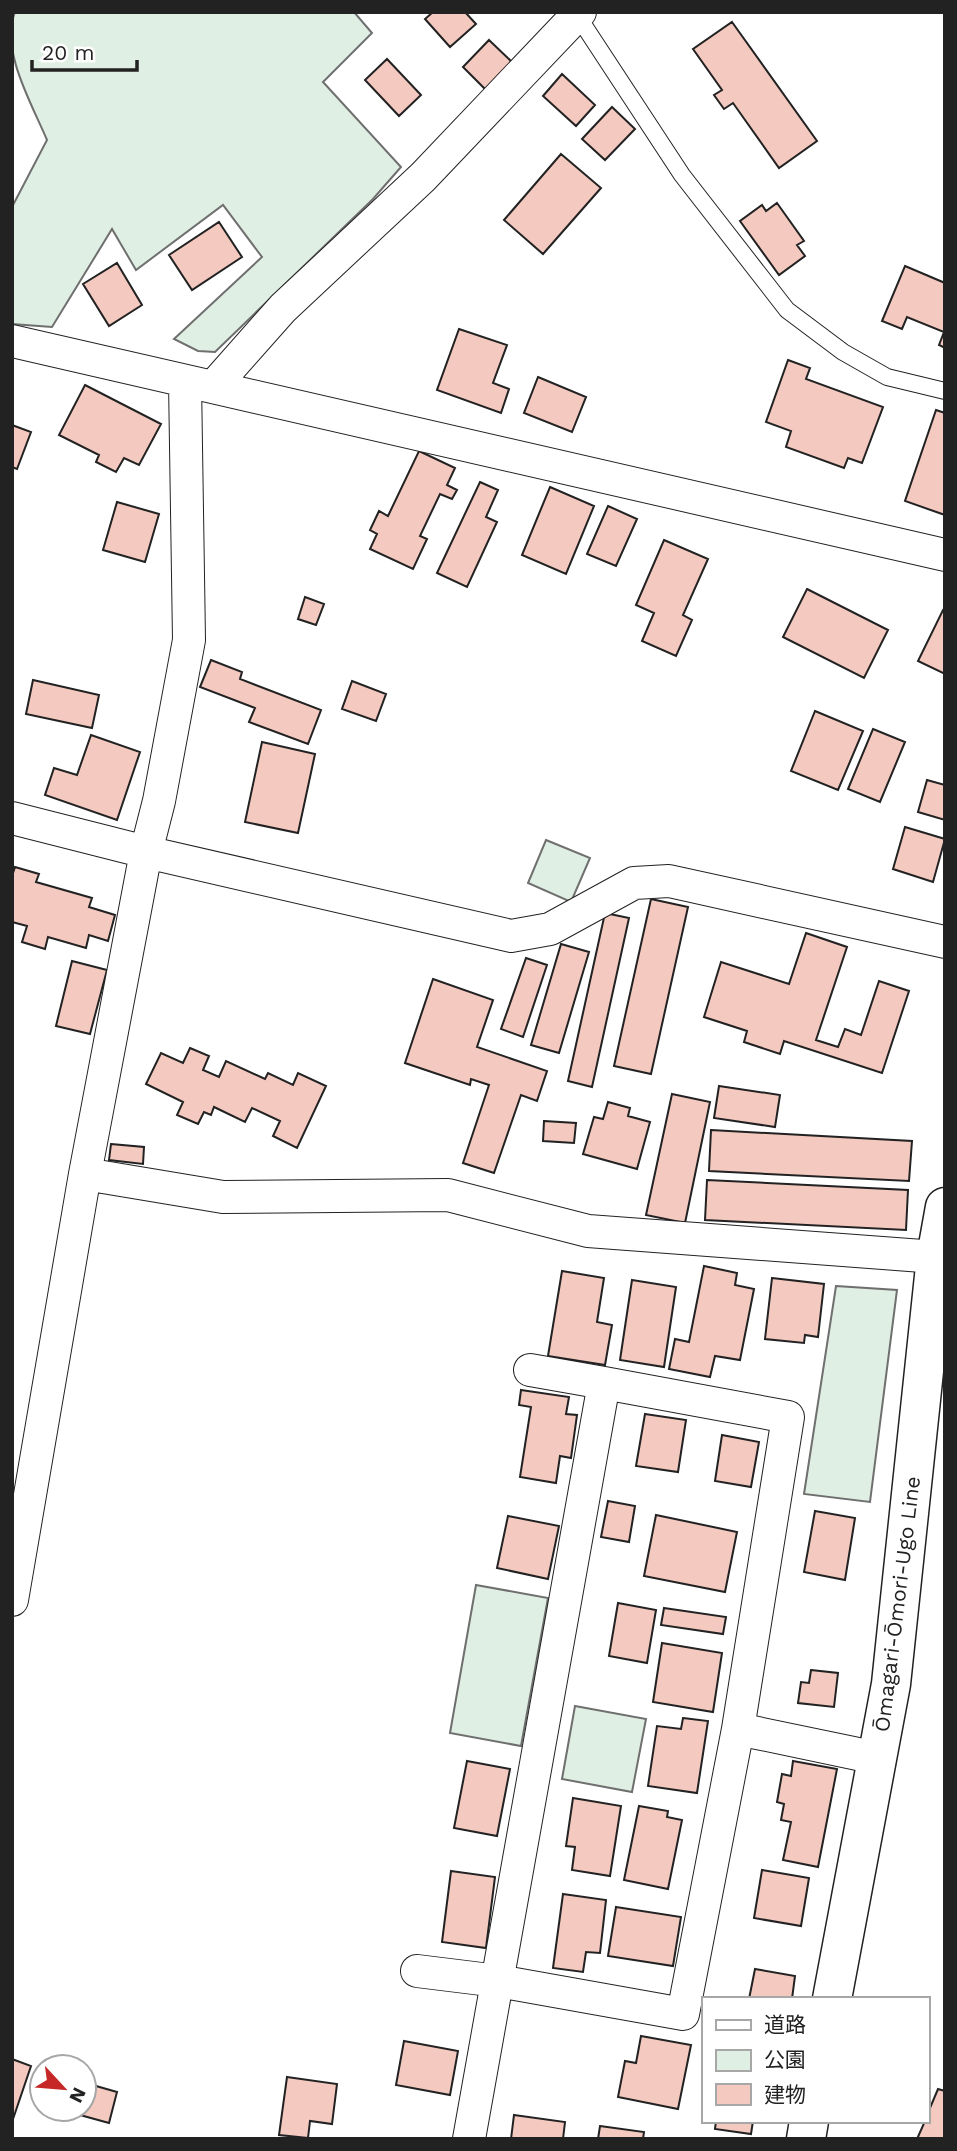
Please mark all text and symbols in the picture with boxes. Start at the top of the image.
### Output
scale bar [32,28,136,72]
text: 20 m [42,40,94,65]
street label: Ōmagari-Ōmori-Ugo Line [869,1475,925,1733]
legend [702,1997,929,2123]
text: 道路 [764,2012,806,2037]
text: 公園 [764,2047,806,2072]
north arrow [28,2053,98,2123]
text: 建物 [764,2082,806,2107]
text: N [64,2084,91,2107]

